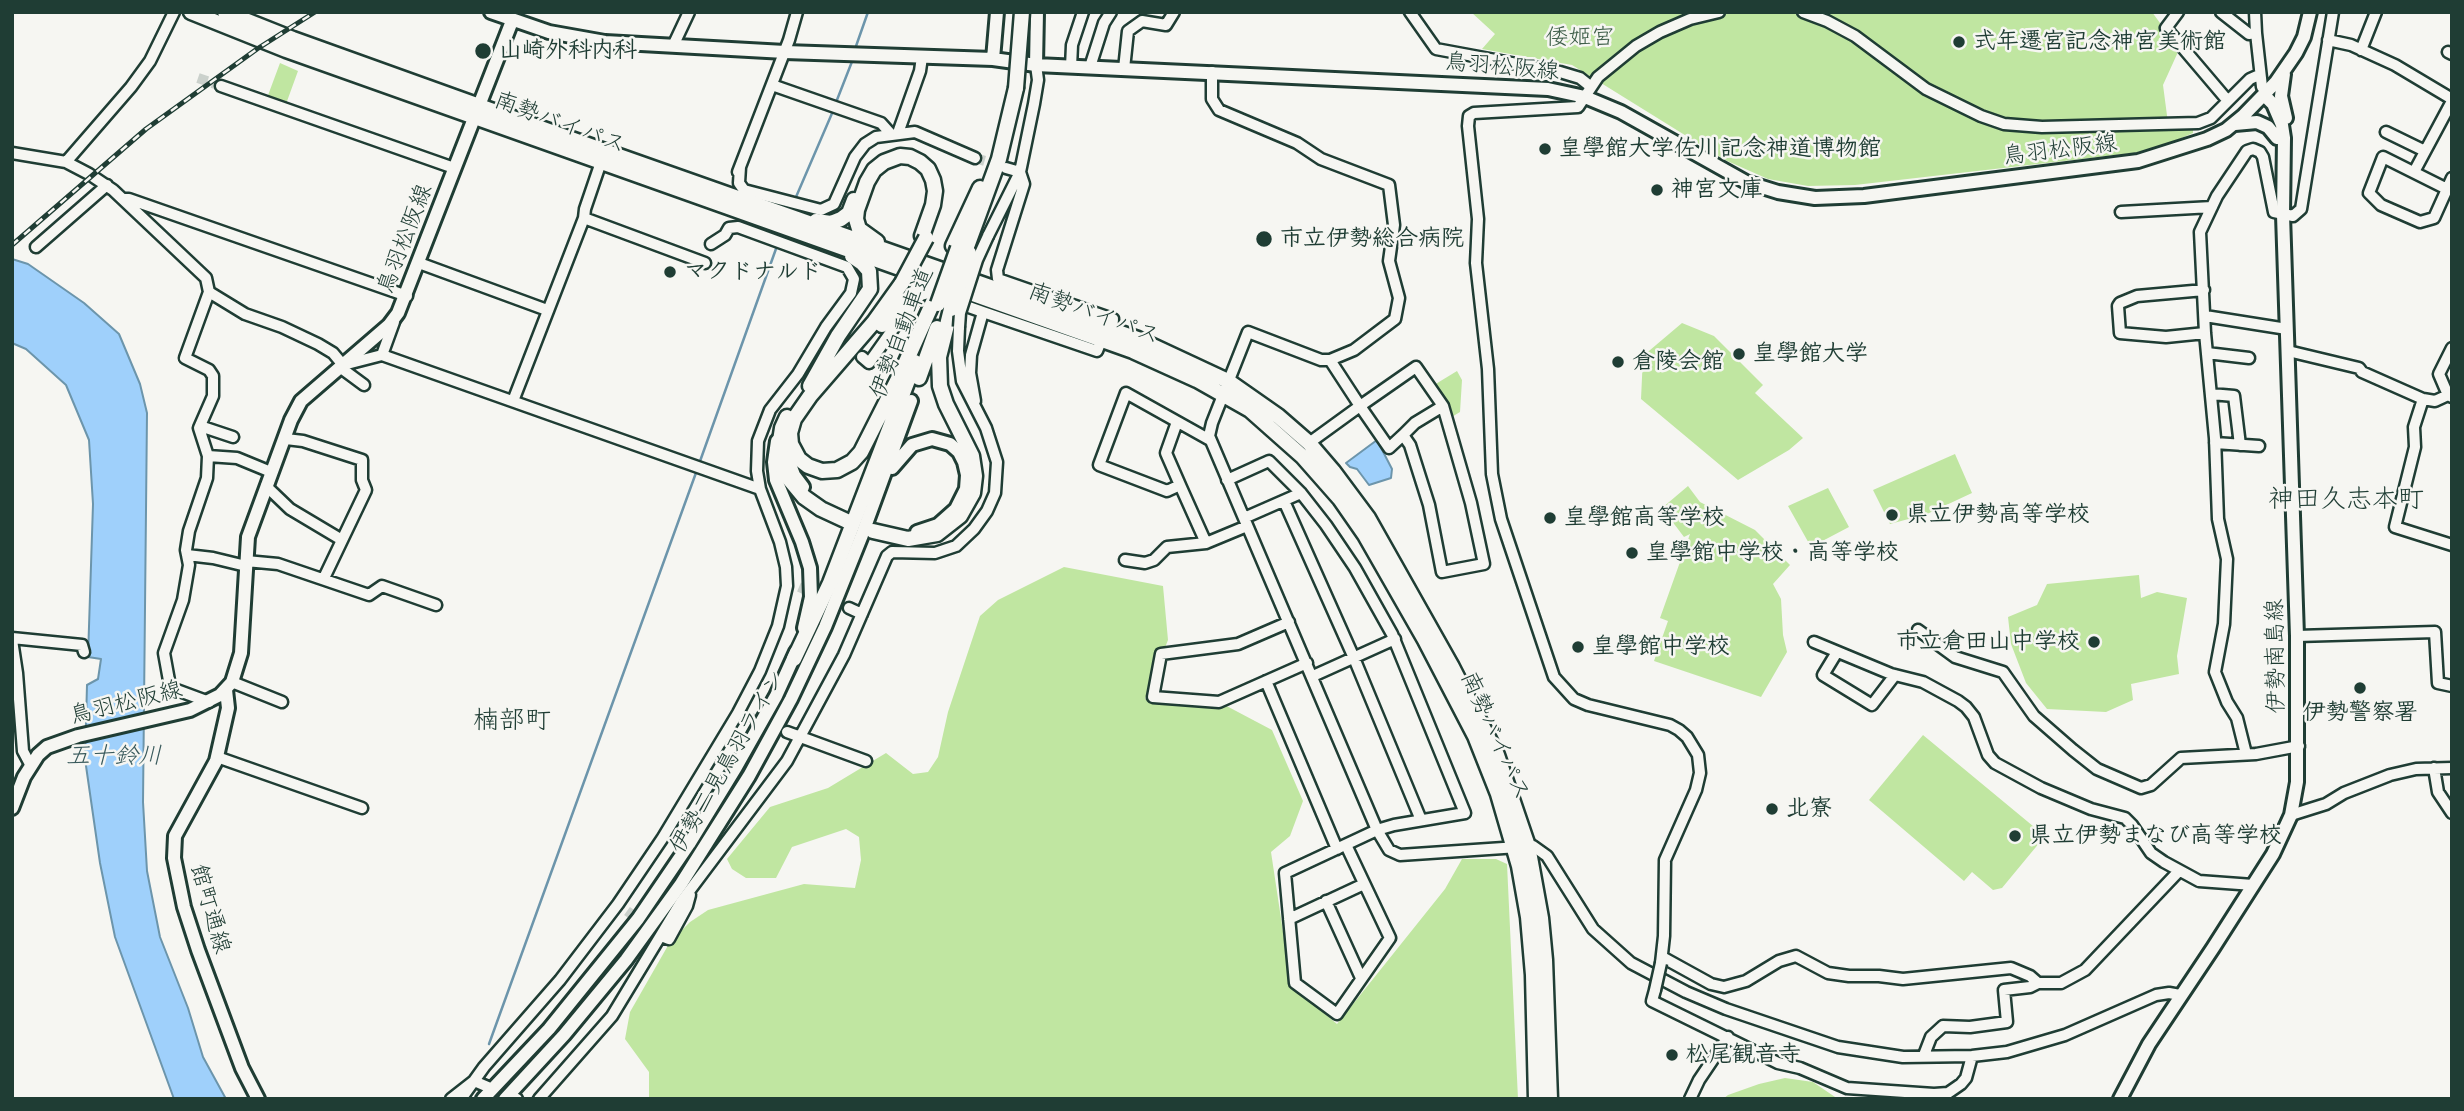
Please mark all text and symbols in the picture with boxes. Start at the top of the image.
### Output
park label: 倭姬宮 [1546,24,1614,52]
place label: 式年遷宮記念神宮美術館 [1973,28,2226,56]
marker: 式年遷宮記念神宮美術館 [1951,34,1967,50]
place label: 山崎外科内科 [499,37,637,65]
marker: 山崎外科内科 [473,41,493,61]
street label: 鳥羽松阪線 [1444,48,1560,86]
street label: 南勢バイパス [490,86,630,160]
street label: 鳥羽松阪線 [2001,129,2119,171]
place label: 皇學館大学佐川記念神道博物館 [1559,135,1881,163]
marker: 皇學館大学佐川記念神道博物館 [1537,141,1553,157]
place label: 神宮文庫 [1671,176,1763,204]
street label: 鳥羽松阪線 [372,180,438,298]
marker: 神宮文庫 [1649,182,1665,198]
place label: 市立伊勢総合病院 [1280,225,1464,253]
marker: 市立伊勢総合病院 [1254,229,1274,249]
place label: マクドナルド [684,258,822,286]
marker: マクドナルド [662,264,678,280]
street label: 伊勢自動車道 [864,264,940,402]
street label: 南勢バイパス [1024,277,1164,351]
place label: 皇學館大学 [1753,340,1868,368]
marker: 皇學館大学 [1731,346,1747,362]
place label: 倉陵会館 [1632,348,1724,376]
marker: 倉陵会館 [1610,354,1626,370]
district label: 神田久志本町 [2268,484,2424,516]
place label: 県立伊勢高等学校 [1906,501,2090,529]
place label: 皇學館高等学校 [1564,504,1725,532]
marker: 県立伊勢高等学校 [1884,507,1900,523]
marker: 皇學館高等学校 [1542,510,1558,526]
place label: 皇學館中学校・高等学校 [1646,539,1899,567]
marker: 皇學館中学校・高等学校 [1624,545,1640,561]
street label: 伊勢南島線 [2261,598,2291,714]
place label: 市立倉田山中学校 [1896,628,2080,656]
place label: 皇學館中学校 [1592,633,1730,661]
marker: 市立倉田山中学校 [2086,634,2102,650]
marker: 皇學館中学校 [1570,639,1586,655]
street label: 伊勢二見鳥羽ライン [664,665,792,859]
street label: 南勢バイパス [1454,667,1536,805]
street label: 鳥羽松阪線 [67,676,185,730]
marker: 伊勢警察署 [2352,680,2368,696]
place label: 伊勢警察署 [2303,699,2417,727]
district label: 楠部町 [473,705,551,737]
water label: 五十鈴川 [66,742,162,770]
place label: 北寮 [1786,795,1832,823]
marker: 北寮 [1764,801,1780,817]
place label: 県立伊勢まなび高等学校 [2029,822,2282,850]
marker: 県立伊勢まなび高等学校 [2007,828,2023,844]
street label: 館町通線 [184,861,236,957]
place label: 松尾観音寺 [1686,1041,1801,1069]
marker: 松尾観音寺 [1664,1047,1680,1063]

